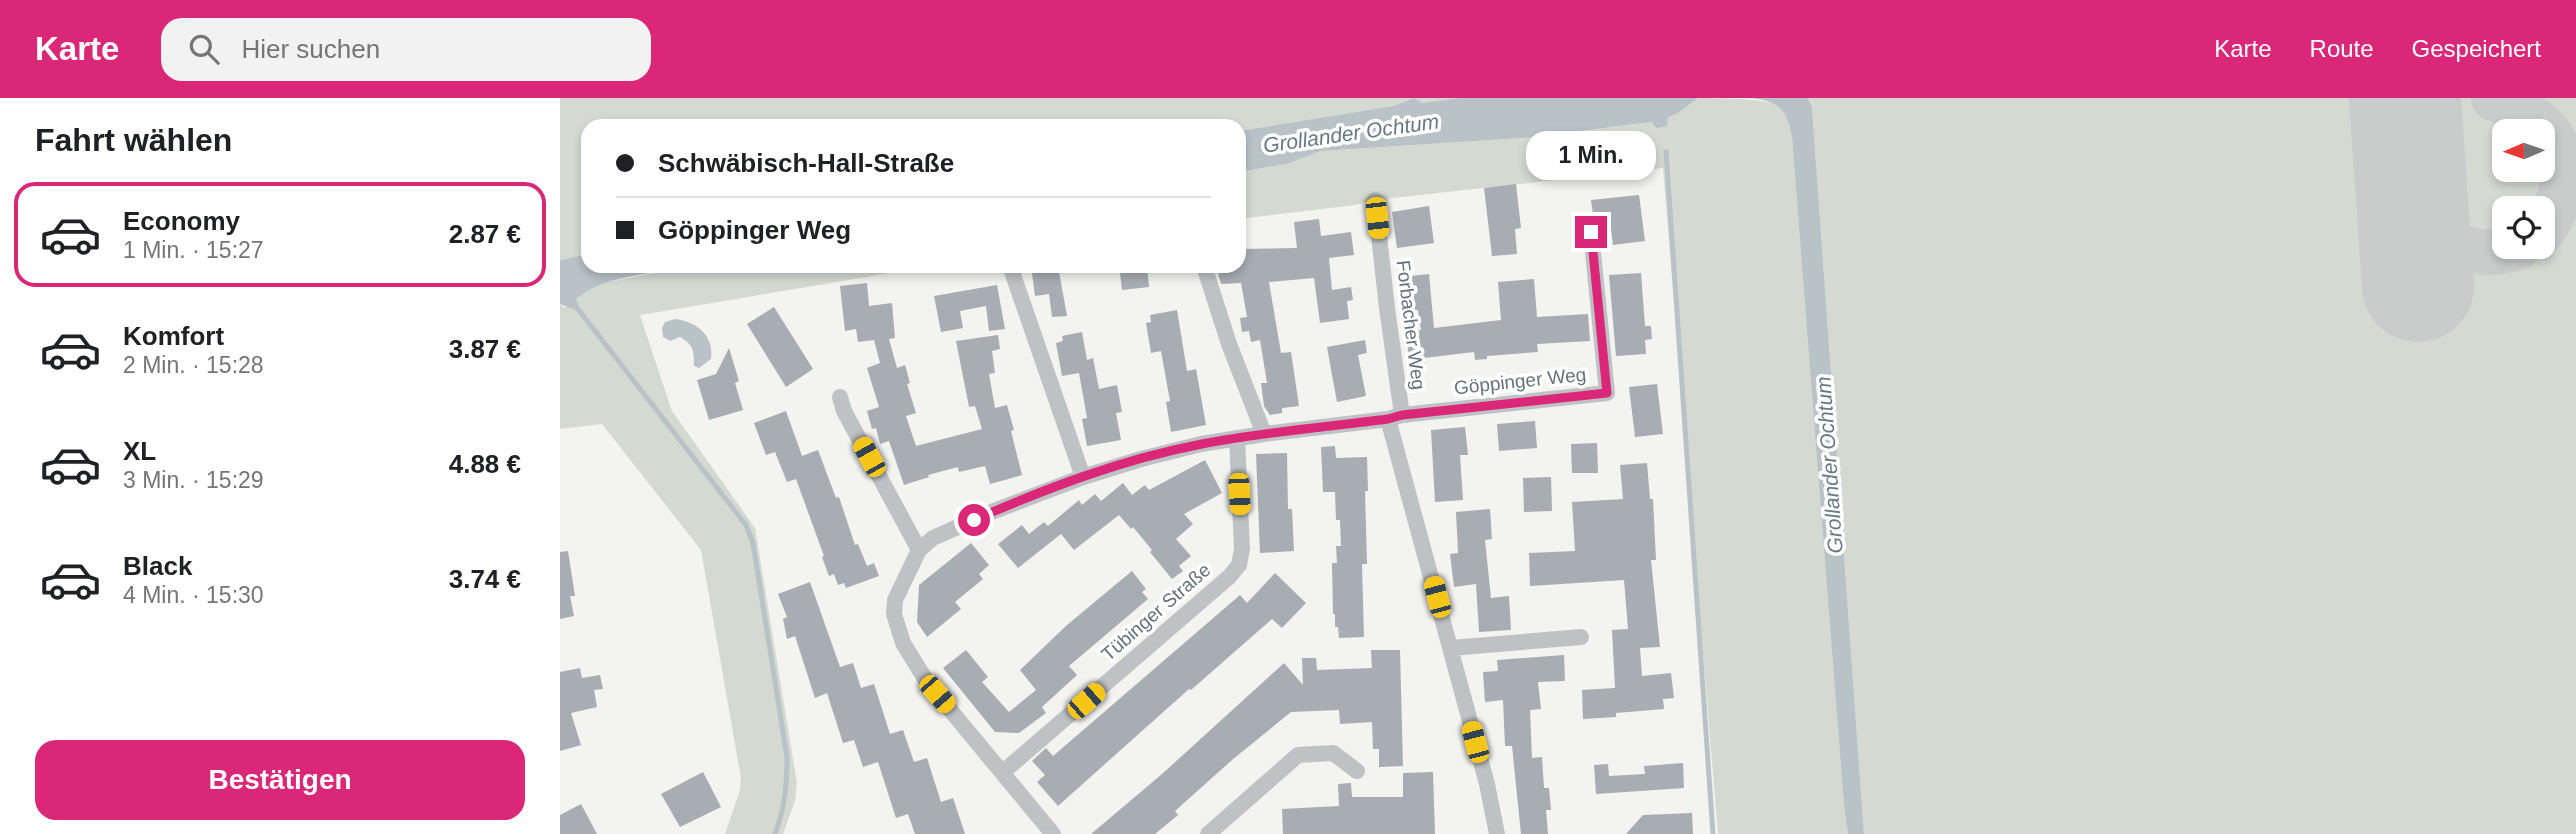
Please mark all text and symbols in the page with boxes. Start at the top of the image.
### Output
search box [161,18,651,81]
text: Karte [35,30,119,67]
icon: search [185,30,223,68]
text: Hier suchen [241,34,380,64]
text: Karte [2214,35,2272,62]
text: Route [2310,35,2374,62]
text: Gespeichert [2412,35,2541,62]
water label: Grollander Ochtum [1262,109,1440,157]
north arrow [2492,119,2555,182]
map controls [2492,119,2555,259]
text: Fahrt wählen [35,122,232,158]
callout: 1 Min. [1526,130,1656,180]
text: 1 Min. [1558,142,1624,168]
text: Schwäbisch-Hall-Straße [658,148,954,178]
car [1365,196,1390,240]
button: locate [2492,196,2555,259]
icon: car [39,203,102,266]
text: Economy [123,206,240,236]
text: Göppinger Weg [658,215,851,245]
route end [1575,216,1607,248]
text: 2.87 € [449,219,521,249]
text: 1 Min. · 15:27 [123,237,264,263]
street label: Forbacher Weg [1393,259,1429,391]
icon: car [39,318,102,381]
text: Komfort [123,321,224,351]
text: 3.87 € [449,334,521,364]
text: 2 Min. · 15:28 [123,352,264,378]
street label: Göppinger Weg [1453,364,1587,398]
water label: Grollander Ochtum [1811,376,1847,554]
icon: car [39,433,102,496]
car [850,434,889,480]
text: XL [123,436,156,466]
text: 4.88 € [449,449,521,479]
text: 3 Min. · 15:29 [123,467,264,493]
car [1228,472,1251,516]
route start [958,504,990,536]
icon: car [39,548,102,611]
text: Black [123,551,192,581]
street label: Tübinger Straße [1097,559,1215,665]
text: 3.74 € [449,564,521,594]
car [1422,574,1453,620]
text: 4 Min. · 15:30 [123,582,264,608]
car [916,671,959,717]
car [1064,679,1109,723]
car [1460,719,1491,765]
button: Bestätigen [35,740,525,820]

